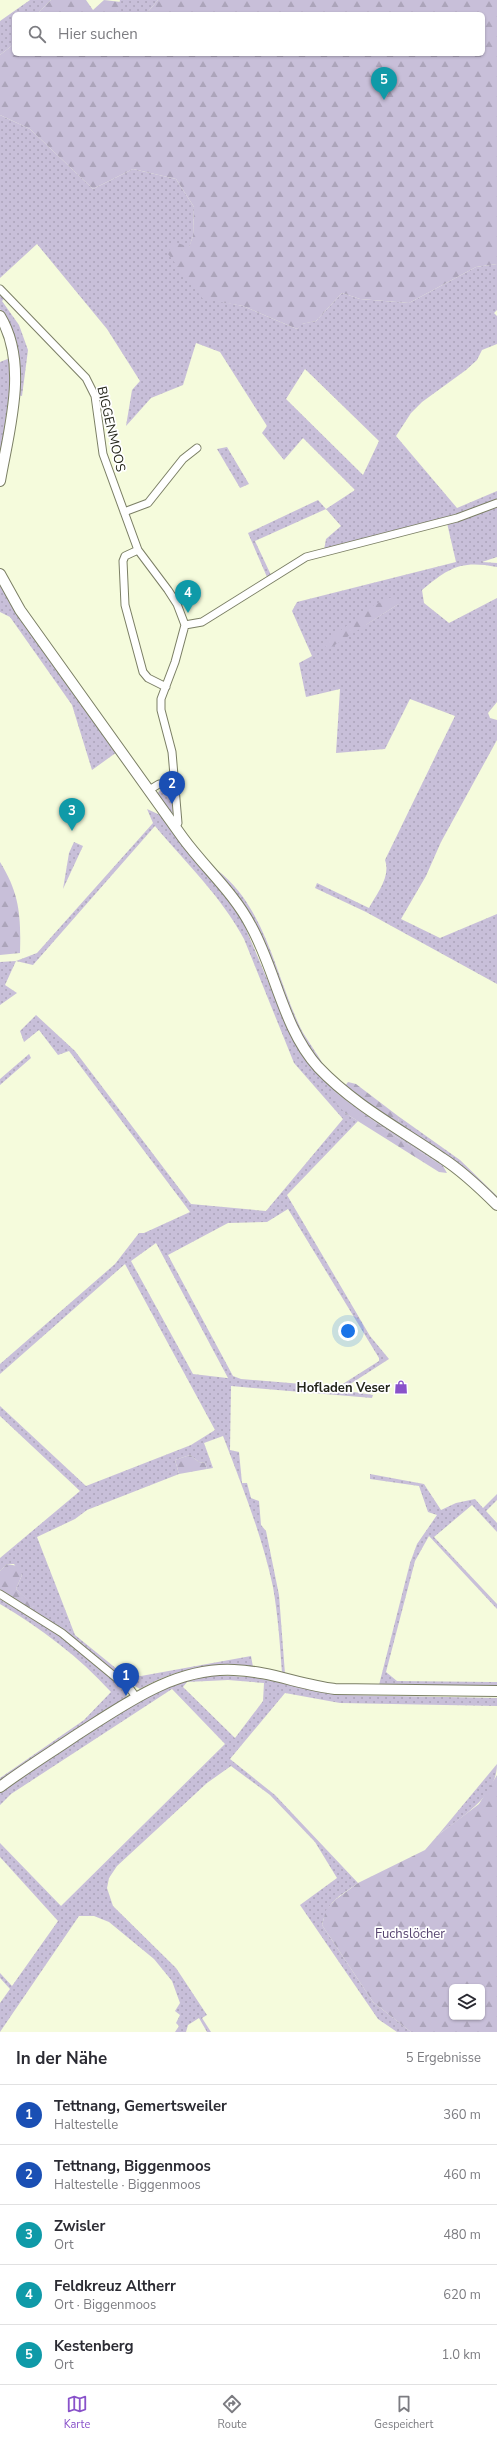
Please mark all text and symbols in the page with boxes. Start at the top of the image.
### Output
search box [12,12,485,56]
icon: search [26,23,48,45]
text: Hier suchen [58,24,138,44]
pin: 5 [371,67,397,100]
street label: BIGGENMOOS [92,385,130,474]
pin: 4 [175,580,201,613]
pin: 2 [159,771,185,804]
pin: 3 [59,798,85,831]
your location [338,1321,358,1341]
place label: Hofladen Veser [297,1379,391,1397]
shop icon: Hofladen Veser [393,1379,409,1395]
pin: 1 [113,1663,139,1696]
park label: Fuchslöcher [375,1925,445,1943]
map controls [449,1984,485,2020]
button: layers [449,1984,485,2020]
text: In der Nähe [16,2047,107,2070]
text: 5 Ergebnisse [406,2049,481,2067]
text: Tettnang, Gemertsweiler [54,2096,227,2116]
text: 1 [25,2106,33,2124]
text: 360 m [443,2106,481,2124]
text: Haltestelle [54,2116,118,2134]
text: Tettnang, Biggenmoos [54,2156,211,2176]
text: 2 [25,2166,33,2184]
text: 460 m [443,2166,481,2184]
text: Haltestelle · Biggenmoos [54,2176,201,2194]
text: Zwisler [54,2216,105,2236]
text: 3 [25,2226,33,2244]
text: 480 m [443,2226,481,2244]
text: Ort [54,2236,74,2254]
text: Feldkreuz Altherr [54,2276,176,2296]
text: 4 [25,2286,33,2304]
text: 620 m [443,2286,481,2304]
text: Ort · Biggenmoos [54,2296,156,2314]
text: Kestenberg [54,2336,134,2356]
text: 5 [25,2346,33,2364]
text: 1.0 km [441,2346,481,2364]
text: Ort [54,2356,74,2374]
tab: Karte [64,2393,90,2432]
tab: Route [218,2393,247,2432]
tab: Gespeichert [374,2393,433,2432]

